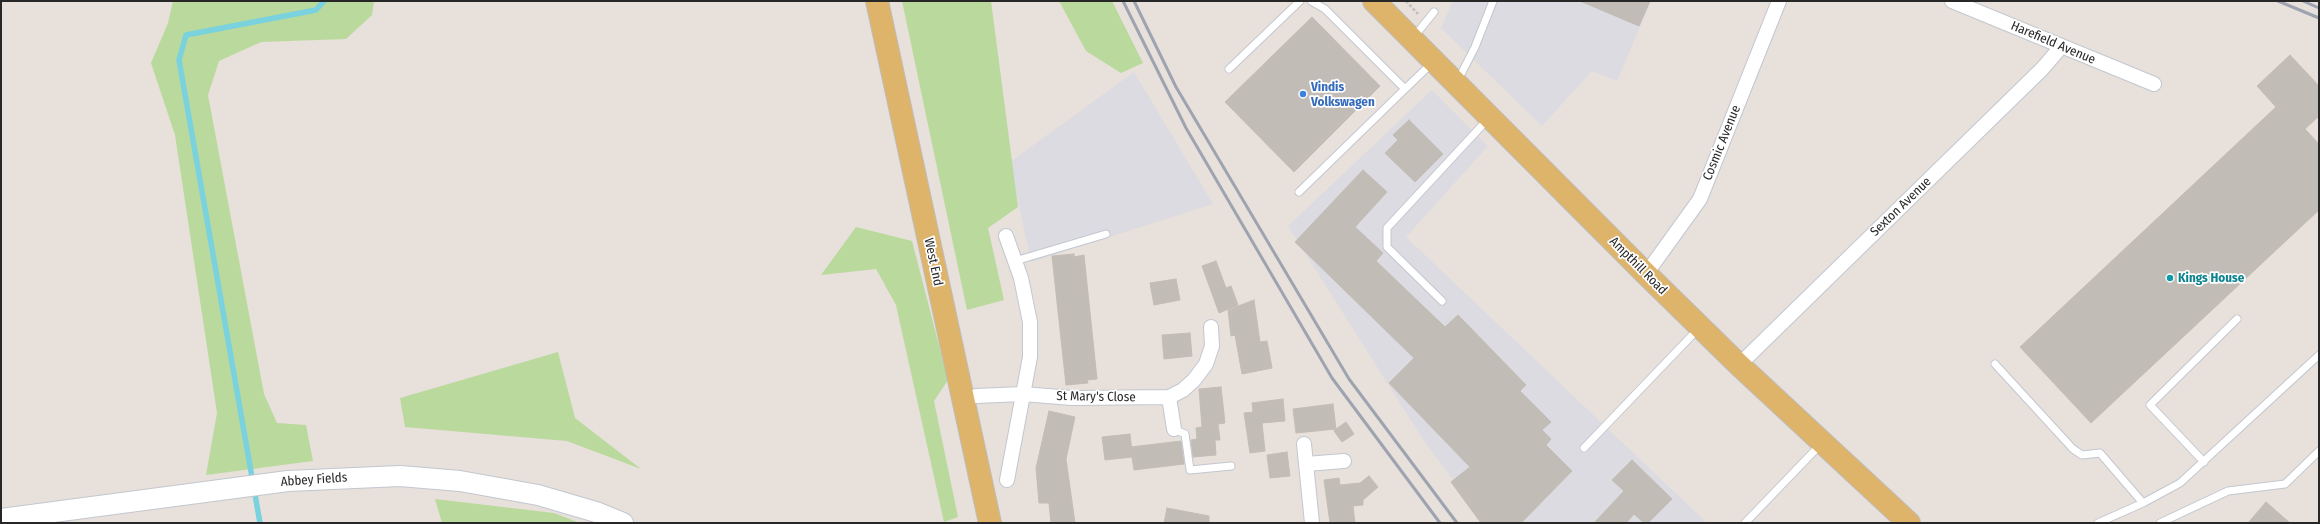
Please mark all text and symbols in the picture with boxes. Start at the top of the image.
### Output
street label: Harefield Avenue [2008,18,2098,68]
place label: Vindis Volkswagen [1311,79,1375,110]
marker: Vindis Volkswagen [1298,89,1308,99]
street label: Cosmic Avenue [1700,103,1744,183]
street label: Sexton Avenue [1867,174,1935,240]
street label: Ampthill Road [1606,234,1670,298]
street label: West End [920,237,946,287]
place label: Kings House [2178,270,2244,286]
marker: Kings House [2165,273,2175,283]
street label: St Mary's Close [1056,389,1136,405]
street label: Abbey Fields [280,470,348,490]

